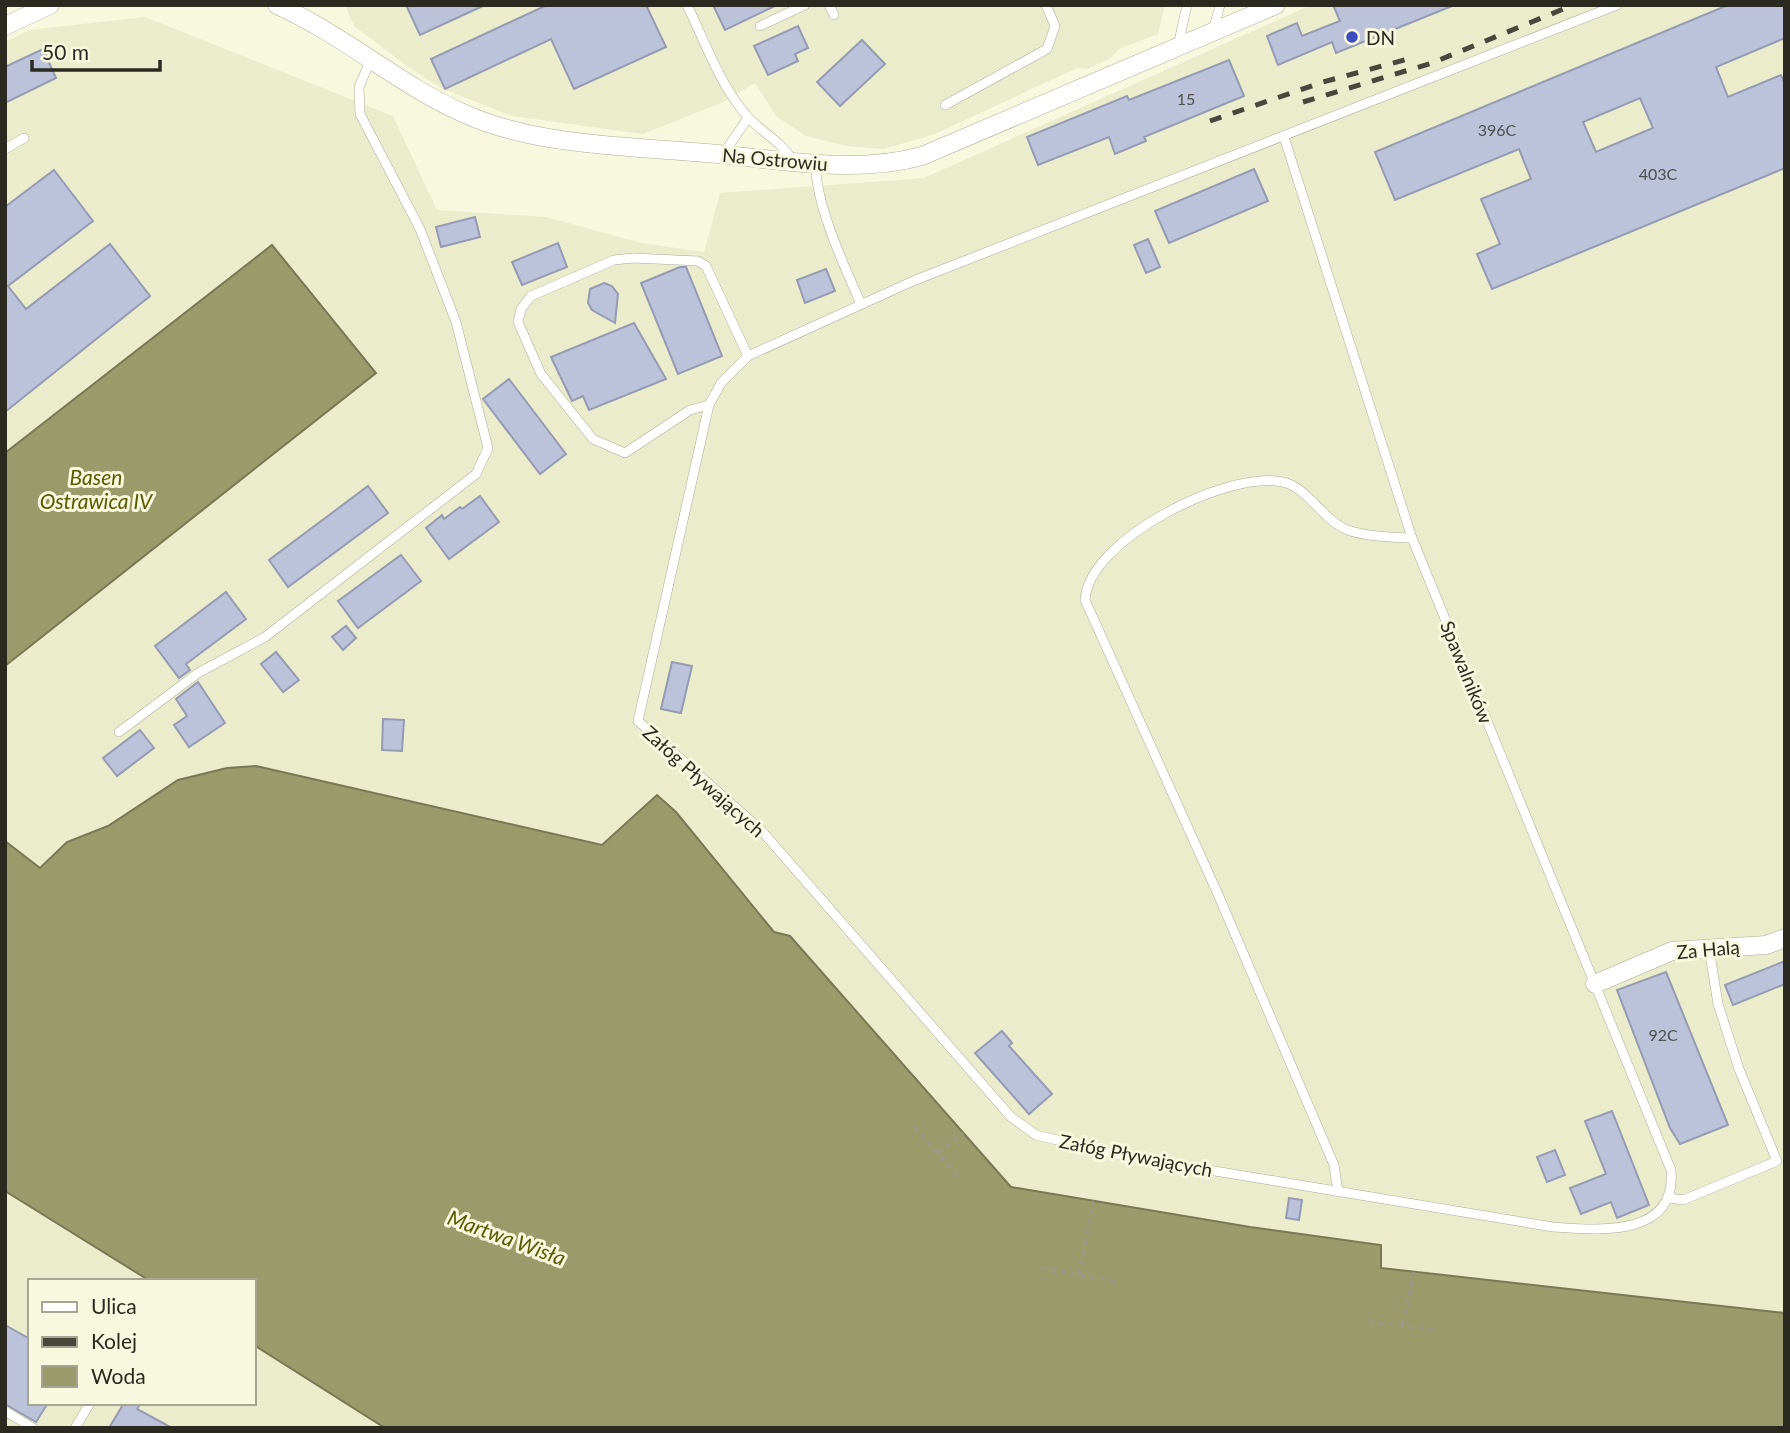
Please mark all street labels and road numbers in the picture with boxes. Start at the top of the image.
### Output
street label: Na Ostrowiu [721,143,829,175]
street label: Spawalników [1436,617,1498,727]
street label: Załóg Pływających [638,720,770,842]
street label: Za Halą [1675,935,1741,963]
street label: Załóg Pływających [1057,1129,1215,1181]

